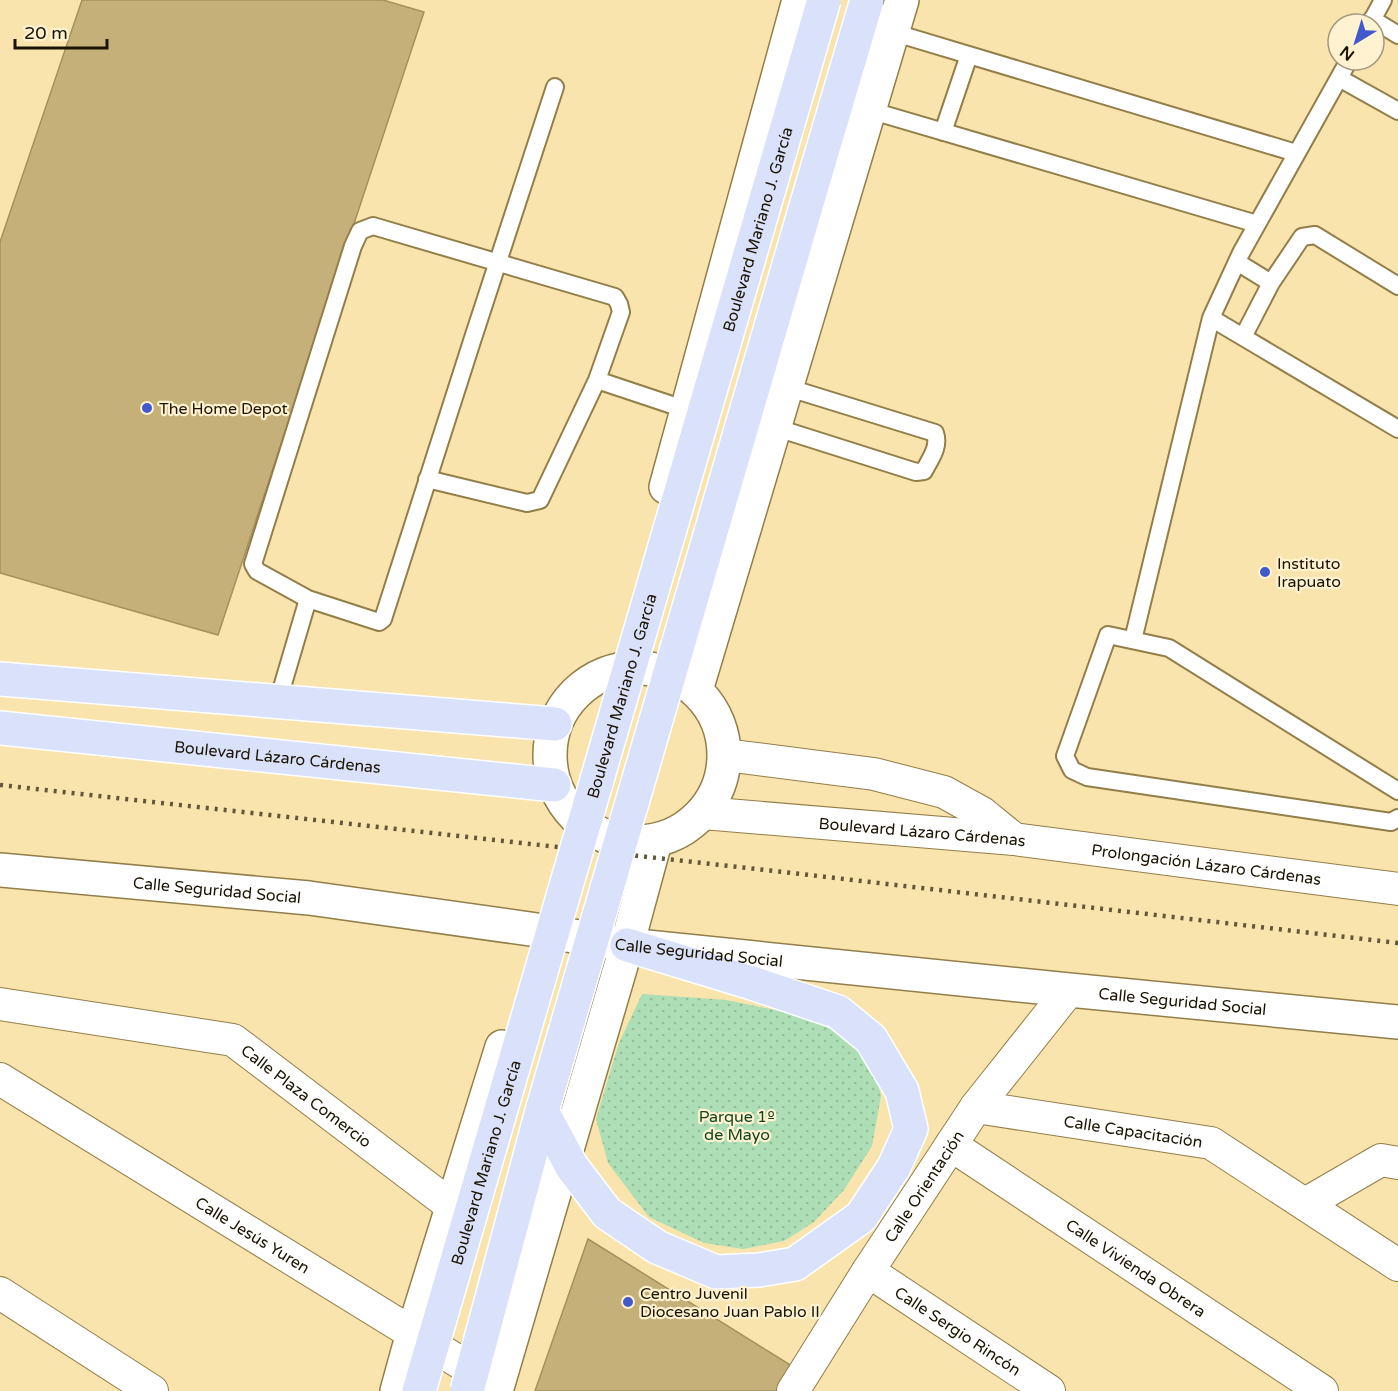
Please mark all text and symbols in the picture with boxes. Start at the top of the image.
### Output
scale bar [15,12,106,50]
north arrow [1326,12,1386,72]
text: 20 m [24,22,68,44]
text: N [1336,41,1359,65]
street label: Boulevard Mariano J. García [719,125,798,334]
place label: The Home Depot [159,399,288,419]
marker: The Home Depot [140,401,154,415]
place label: Instituto Irapuato [1277,554,1341,592]
marker: Instituto Irapuato [1258,565,1272,579]
street label: Boulevard Mariano J. García [583,591,662,801]
street label: Boulevard Lázaro Cárdenas [173,737,382,778]
street label: Boulevard Lázaro Cárdenas [818,814,1027,851]
street label: Prolongación Lázaro Cárdenas [1090,840,1322,890]
street label: Calle Seguridad Social [132,873,302,908]
street label: Calle Seguridad Social [613,934,784,972]
street label: Calle Seguridad Social [1097,984,1267,1020]
street label: Calle Plaza Comercio [237,1041,375,1152]
street label: Boulevard Mariano J. García [447,1058,526,1268]
park label: Parque 1º de Mayo [699,1107,775,1145]
street label: Calle Capacitación [1062,1112,1204,1153]
street label: Calle Orientación [881,1127,969,1247]
street label: Calle Jesús Yuren [191,1193,313,1278]
street label: Calle Vivienda Obrera [1062,1215,1209,1322]
street label: Calle Sergio Rincón [891,1282,1024,1381]
place label: Centro Juvenil Diocesano Juan Pablo II [640,1284,820,1322]
marker: Centro Juvenil Diocesano Juan Pablo II [621,1295,635,1309]

